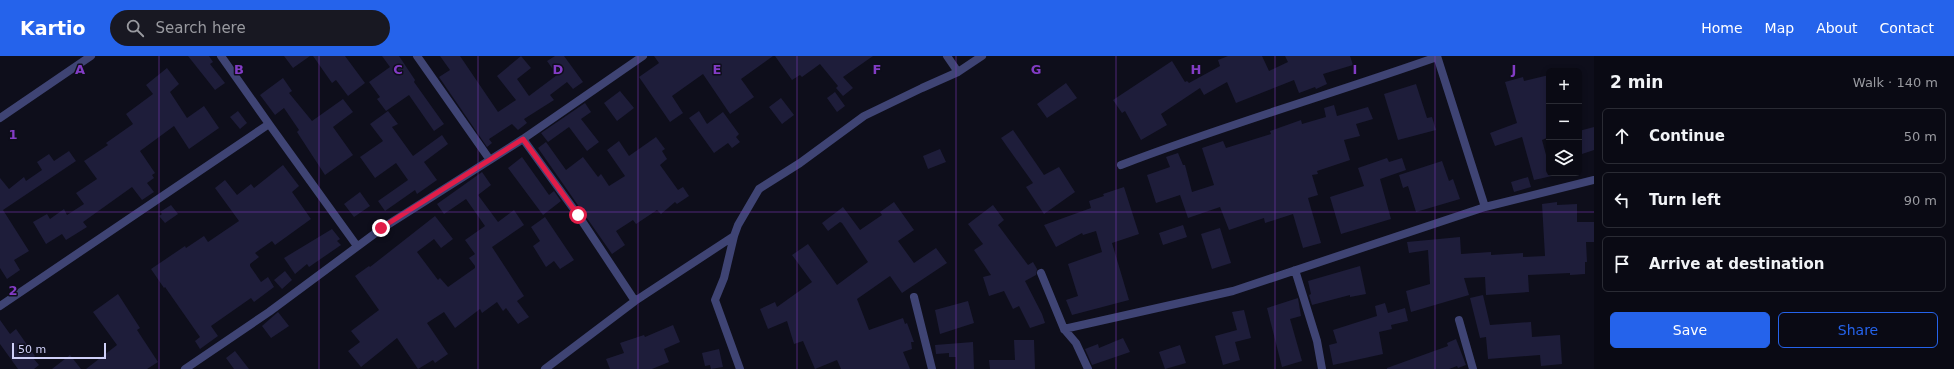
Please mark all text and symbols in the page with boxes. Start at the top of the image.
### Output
search box [110,10,390,46]
text: Kartio [20,17,86,39]
icon: search [124,17,146,39]
text: Search here [156,19,246,37]
text: Home [1701,20,1743,36]
text: Map [1765,20,1794,36]
text: About [1816,20,1858,36]
text: Contact [1880,20,1934,36]
text: A [75,62,85,77]
text: B [234,62,244,77]
text: C [393,62,403,77]
text: D [553,62,564,77]
text: E [713,62,721,77]
text: F [873,62,881,77]
text: G [1031,62,1041,77]
text: H [1191,62,1201,77]
text: I [1353,62,1357,77]
text: J [1511,62,1516,77]
map controls [1546,68,1582,176]
button: + [1546,68,1582,104]
text: 2 min [1610,72,1663,92]
text: Walk · 140 m [1853,75,1938,90]
button: − [1546,104,1582,140]
icon: ahead [1611,125,1633,147]
text: 1 [8,127,18,142]
text: Continue [1649,127,1725,145]
text: 50 m [1904,129,1937,144]
button: layers [1546,140,1582,176]
icon: left [1611,189,1633,211]
text: Turn left [1649,191,1721,209]
text: 90 m [1904,193,1937,208]
route start [569,206,587,224]
route end [372,219,390,237]
icon: arrive [1611,253,1633,275]
text: Arrive at destination [1649,255,1824,273]
text: 2 [8,283,18,298]
button: Save [1610,312,1770,348]
button: Share [1778,312,1938,348]
scale bar [12,341,106,360]
text: 50 m [18,343,46,356]

